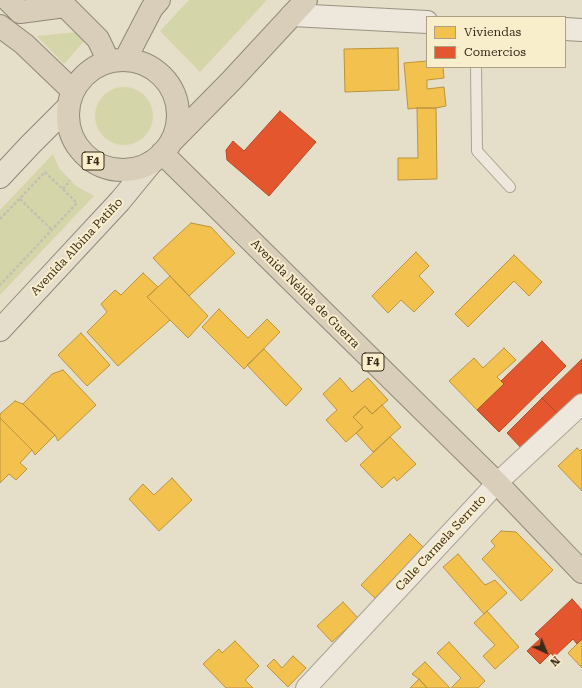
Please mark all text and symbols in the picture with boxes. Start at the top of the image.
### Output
legend [426,16,566,68]
text: Viviendas [464,25,521,39]
text: Comercios [464,45,526,59]
road number: F4 [82,152,104,170]
street label: Avenida Albina Patiño [28,195,126,299]
street label: Avenida Nélida de Guerra [248,237,362,351]
road number: F4 [362,353,384,371]
street label: Calle Carmela Serruto [393,492,489,594]
north arrow [526,632,566,672]
text: N [547,653,562,669]

